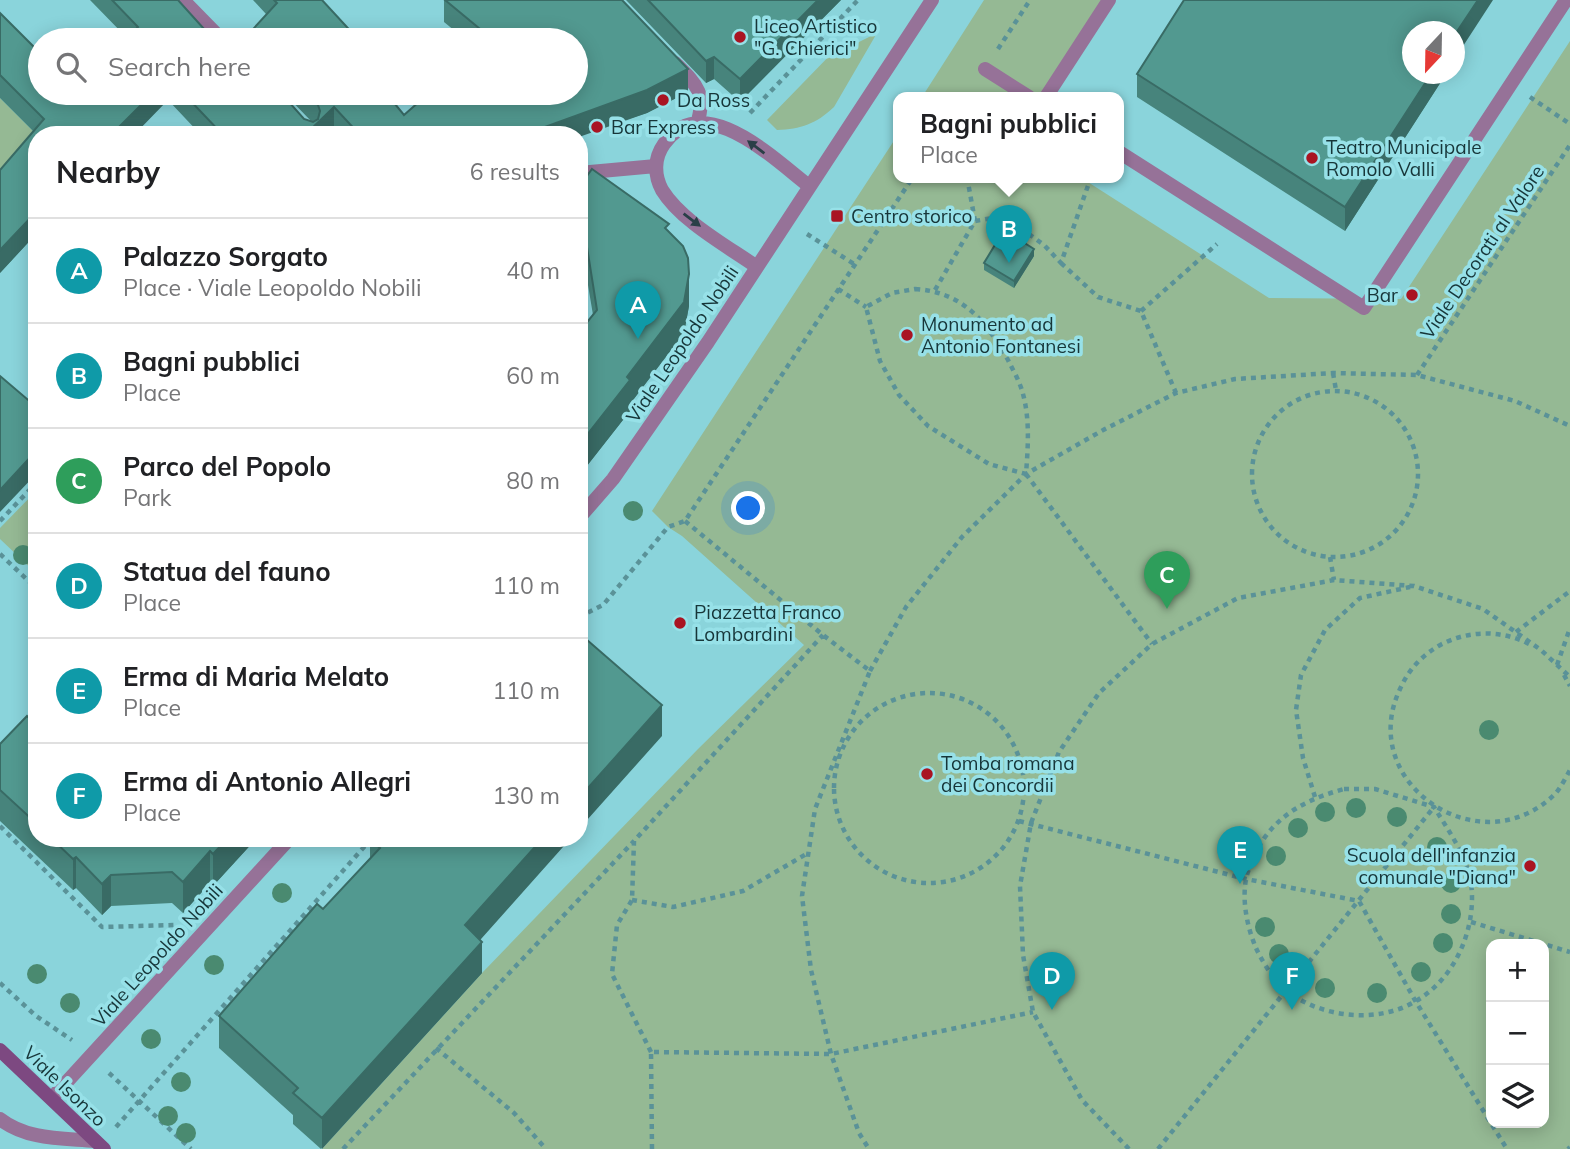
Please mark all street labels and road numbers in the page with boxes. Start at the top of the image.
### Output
street label: Viale Decorati al Valore [1415,160,1549,344]
street label: Viale Leopoldo Nobili [620,261,744,427]
street label: Viale Leopoldo Nobili [86,878,228,1032]
street label: Viale Isonzo [19,1041,111,1131]

